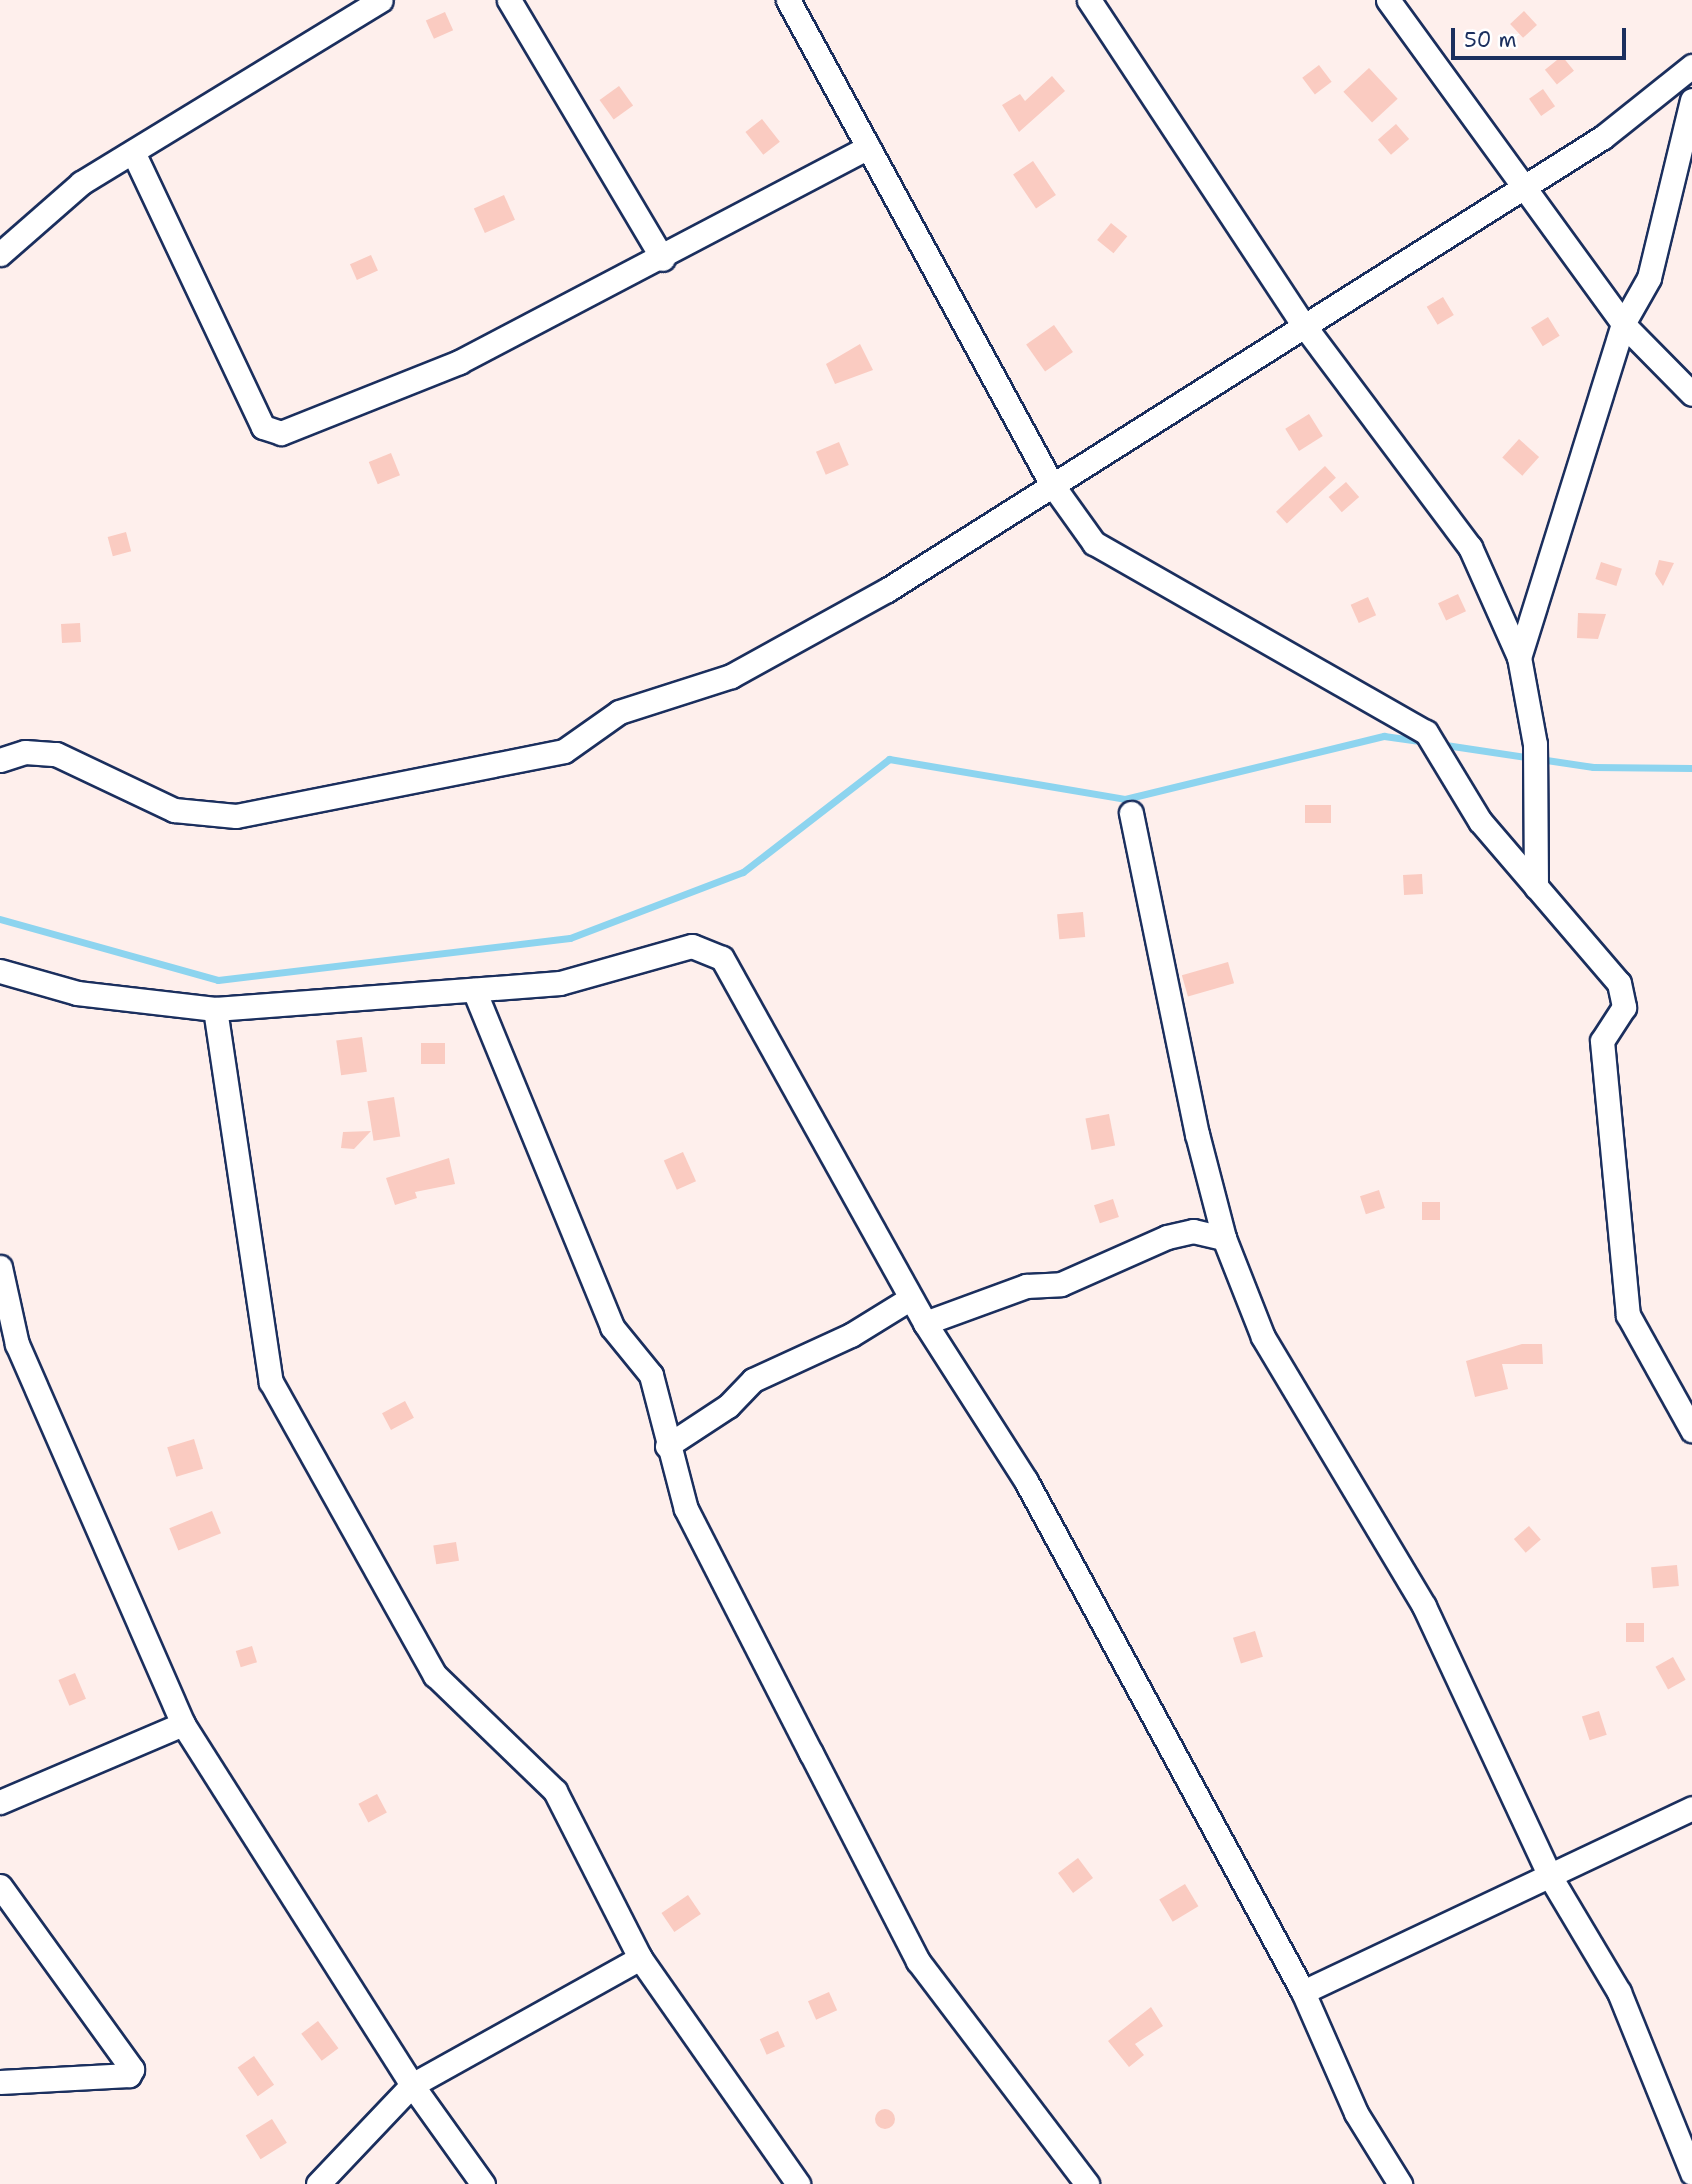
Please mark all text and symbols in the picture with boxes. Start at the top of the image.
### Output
scale bar [1454,14,1629,58]
text: 50 m [1464,26,1517,54]

